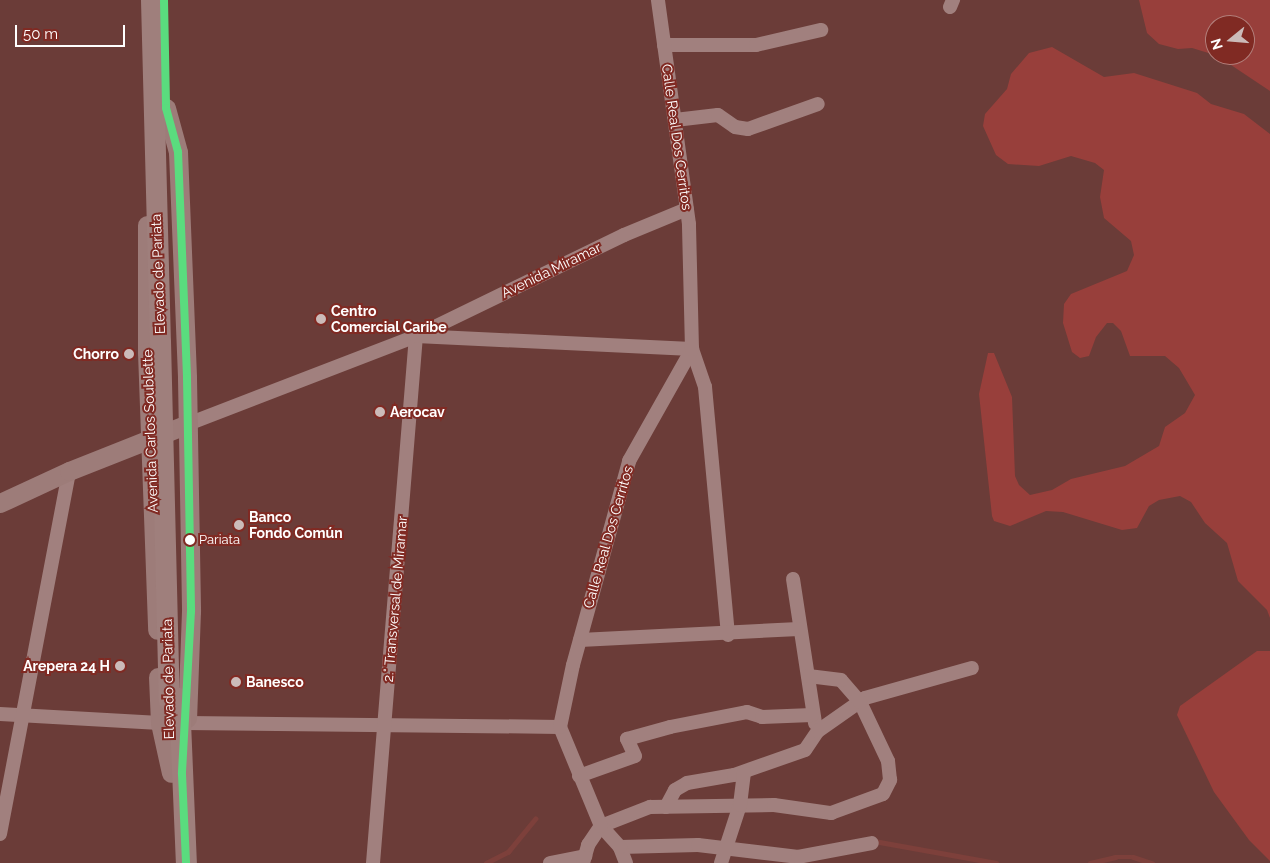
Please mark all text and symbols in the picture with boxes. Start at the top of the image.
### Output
scale bar [18,15,128,47]
north arrow [1205,15,1255,65]
text: 50 m [23,25,58,43]
text: N [1207,37,1226,52]
street label: Calle Real Dos Cerritos [658,63,696,211]
street label: Elevado de Pariata [148,213,168,335]
street label: Avenida Miramar [498,239,604,301]
place label: Centro Comercial Caribe [331,303,447,336]
marker: Centro Comercial Caribe [315,313,327,325]
place label: Chorro [73,346,119,362]
marker: Chorro [123,348,135,360]
street label: Avenida Carlos Soublette [139,349,161,513]
place label: Aerocav [390,404,445,420]
marker: Aerocav [374,406,386,418]
street label: Calle Real Dos Cerritos [580,464,636,610]
place label: Banco Fondo Común [249,509,343,542]
street label: 2.° Transversal de Miramar [379,515,411,683]
marker: Banco Fondo Común [233,519,245,531]
place label: Pariata [199,532,240,548]
marker: Pariata [185,535,195,545]
street label: Elevado de Pariata [159,619,177,739]
place label: Arepera 24 H [23,658,110,674]
marker: Arepera 24 H [114,660,126,672]
place label: Banesco [246,674,304,690]
marker: Banesco [230,676,242,688]

